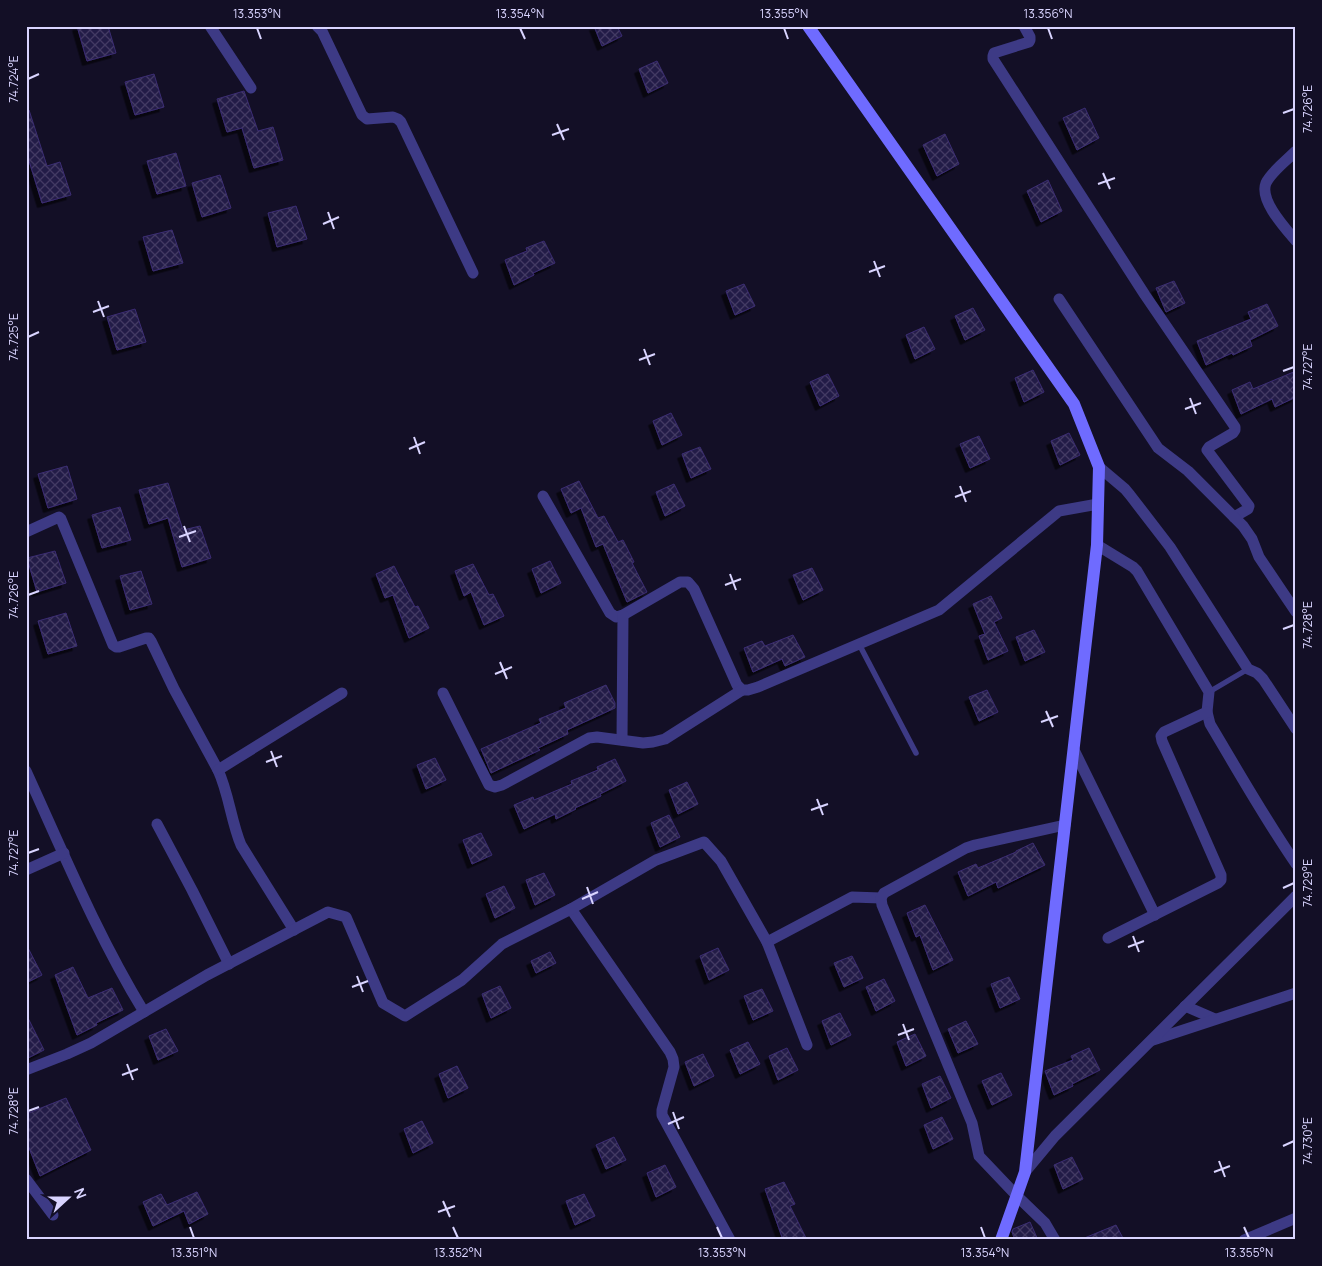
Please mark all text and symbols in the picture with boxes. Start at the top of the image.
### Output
text: 13.353°N [233,5,281,22]
text: 13.354°N [496,5,544,22]
text: 13.355°N [760,5,808,22]
text: 13.356°N [1024,5,1072,22]
text: 74.724°E [5,55,22,103]
text: 74.726°E [1299,85,1316,133]
text: 74.725°E [5,313,22,361]
text: 74.727°E [1299,344,1316,390]
text: 74.726°E [5,571,22,619]
text: 74.728°E [1299,601,1316,649]
text: 74.727°E [5,830,22,876]
text: 74.729°E [1299,859,1316,907]
text: 74.728°E [5,1087,22,1135]
text: 74.730°E [1299,1117,1316,1165]
north arrow [42,1174,92,1224]
text: N [70,1185,91,1201]
text: 13.351°N [171,1244,217,1261]
text: 13.352°N [434,1244,482,1261]
text: 13.353°N [698,1244,746,1261]
text: 13.354°N [961,1244,1009,1261]
text: 13.355°N [1225,1244,1273,1261]

